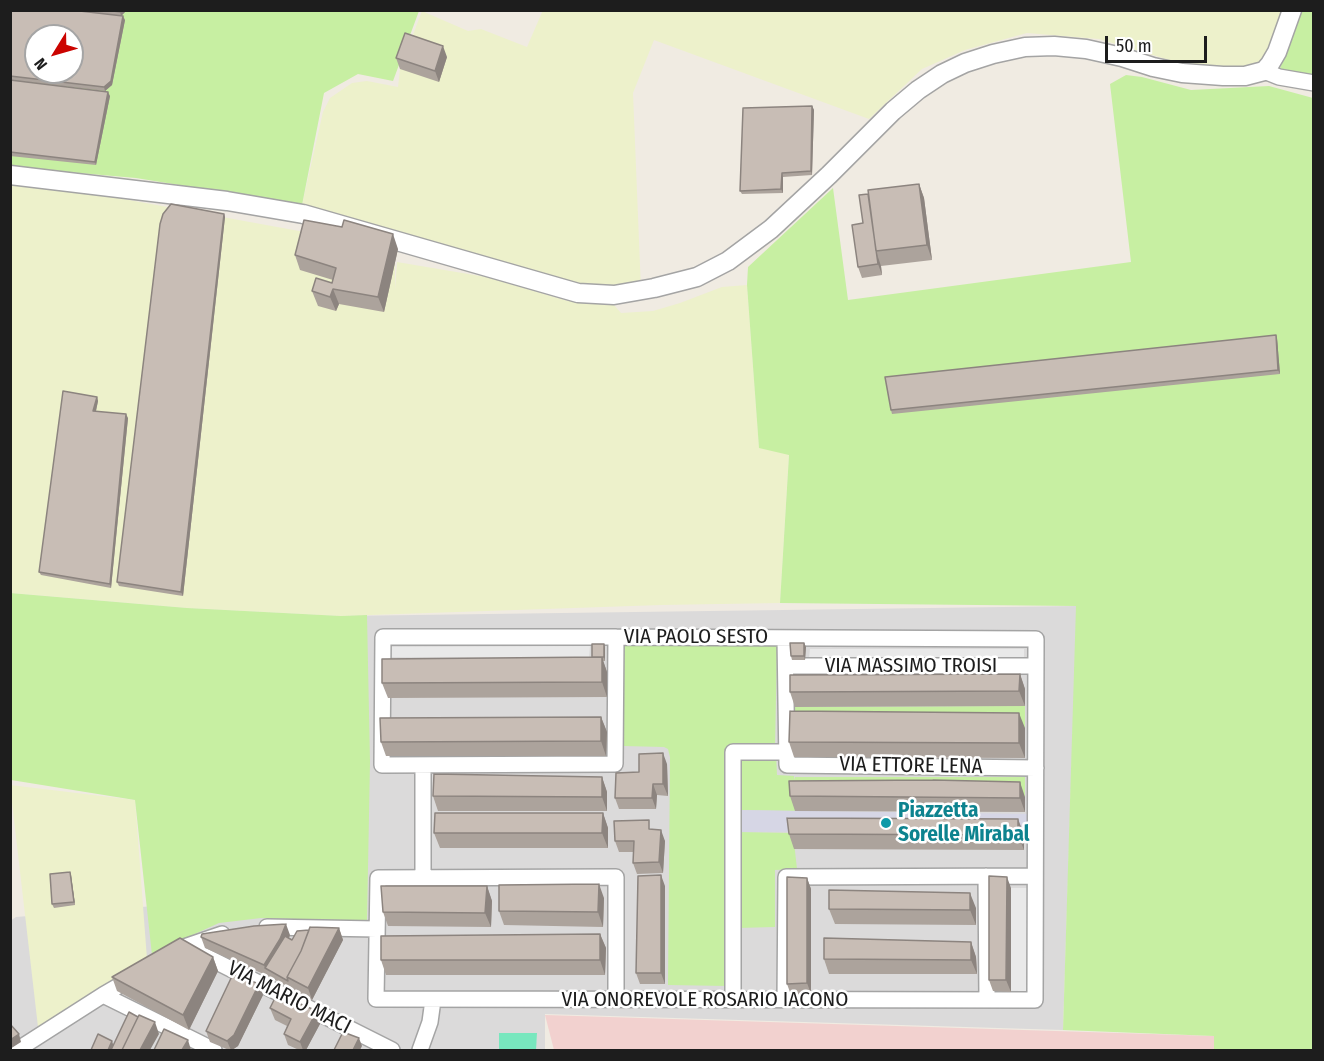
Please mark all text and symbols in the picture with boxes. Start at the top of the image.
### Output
north arrow [24,24,84,84]
scale bar [1108,24,1210,62]
text: 50 m [1116,35,1152,57]
text: N [30,54,51,73]
street label: VIA PAOLO SESTO [624,624,768,650]
street label: VIA MASSIMO TROISI [825,653,997,679]
street label: VIA ETTORE LENA [839,752,983,780]
place label: Piazzetta Sorelle Mirabal [898,798,1030,848]
marker: Piazzetta Sorelle Mirabal [879,816,893,830]
street label: VIA MARIO MACI [223,956,355,1040]
street label: VIA ONOREVOLE ROSARIO IACONO [561,987,849,1013]

